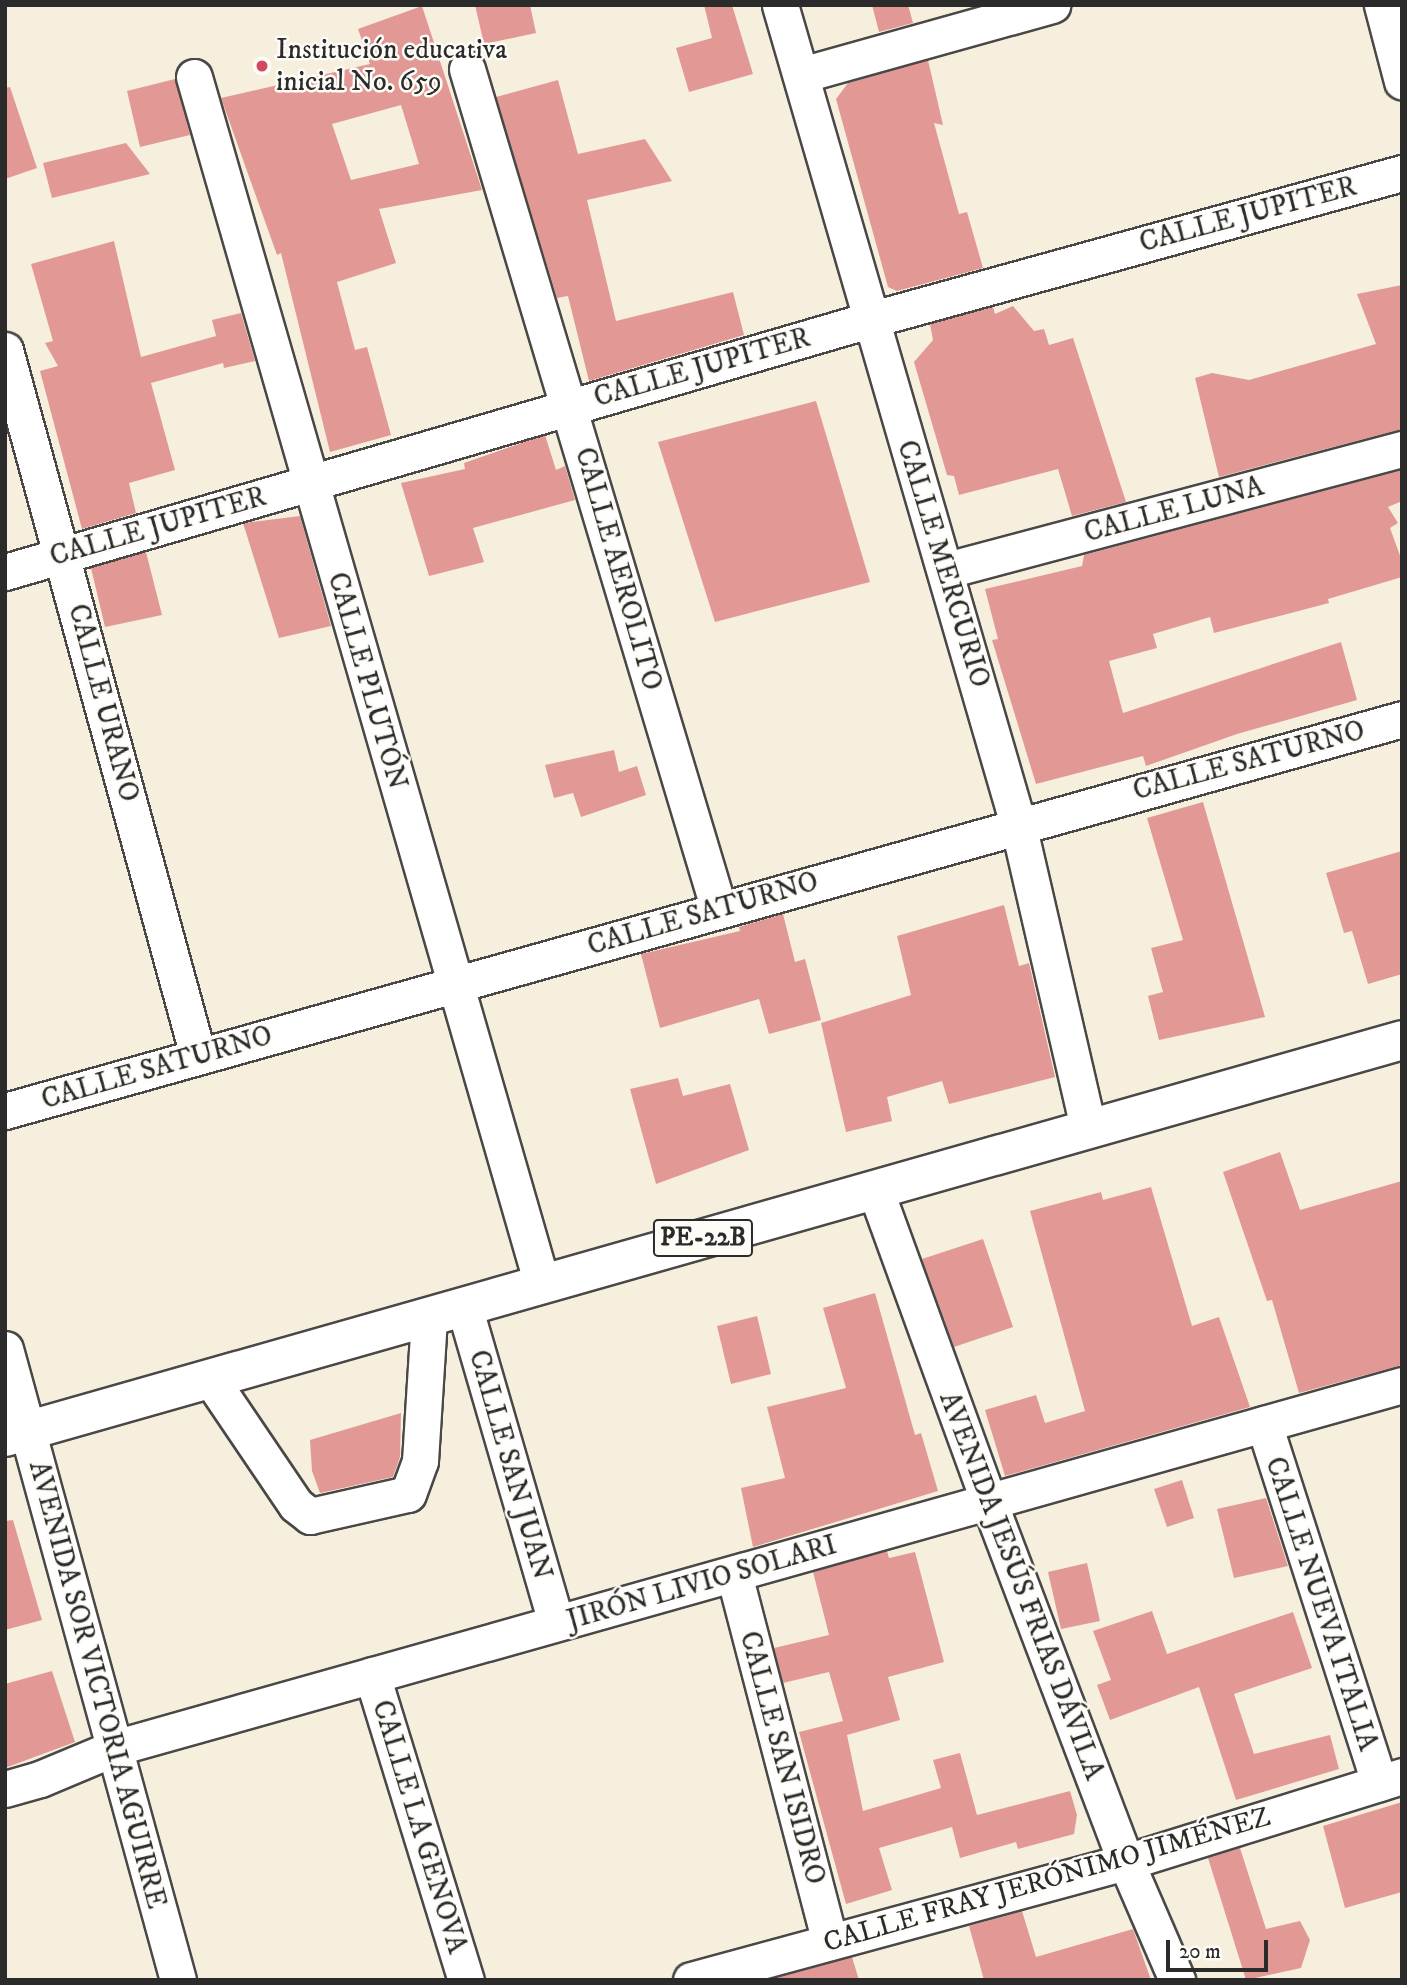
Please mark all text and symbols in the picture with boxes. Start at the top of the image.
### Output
place label: Institución educativa inicial No. 659 [276,33,507,99]
marker: Institución educativa inicial No. 659 [254,58,270,74]
street label: CALLE JUPITER [1136,170,1360,260]
street label: CALLE JUPITER [590,321,814,415]
street label: CALLE MERCURIO [889,436,997,692]
street label: CALLE AEROLITO [567,444,669,694]
street label: CALLE LUNA [1081,470,1267,550]
street label: CALLE JUPITER [46,480,270,574]
street label: CALLE PLUTÓN [320,569,414,793]
street label: CALLE URANO [60,600,146,806]
street label: CALLE SATURNO [1129,714,1369,808]
street label: CALLE SATURNO [584,865,822,963]
street label: CALLE SATURNO [38,1019,276,1117]
road number: PE-22B [652,1216,754,1260]
street label: CALLE SAN JUAN [461,1346,559,1584]
street label: AVENIDA JESÚS FRIAS DÁVILA [931,1387,1111,1785]
street label: CALLE NUEVA ITALIA [1258,1453,1384,1755]
street label: AVENIDA SOR VICTORIA AGUIRRE [21,1457,173,1913]
street label: JIRÓN LIVIO SOLARI [563,1528,841,1638]
street label: CALLE SAN ISIDRO [732,1628,832,1888]
street label: CALLE LA GENOVA [364,1696,474,1958]
street label: CALLE FRAY JERÓNIMO JIMÉNEZ [820,1800,1274,1960]
scale bar [1169,1926,1270,1970]
text: 20 m [1179,1939,1221,1965]

